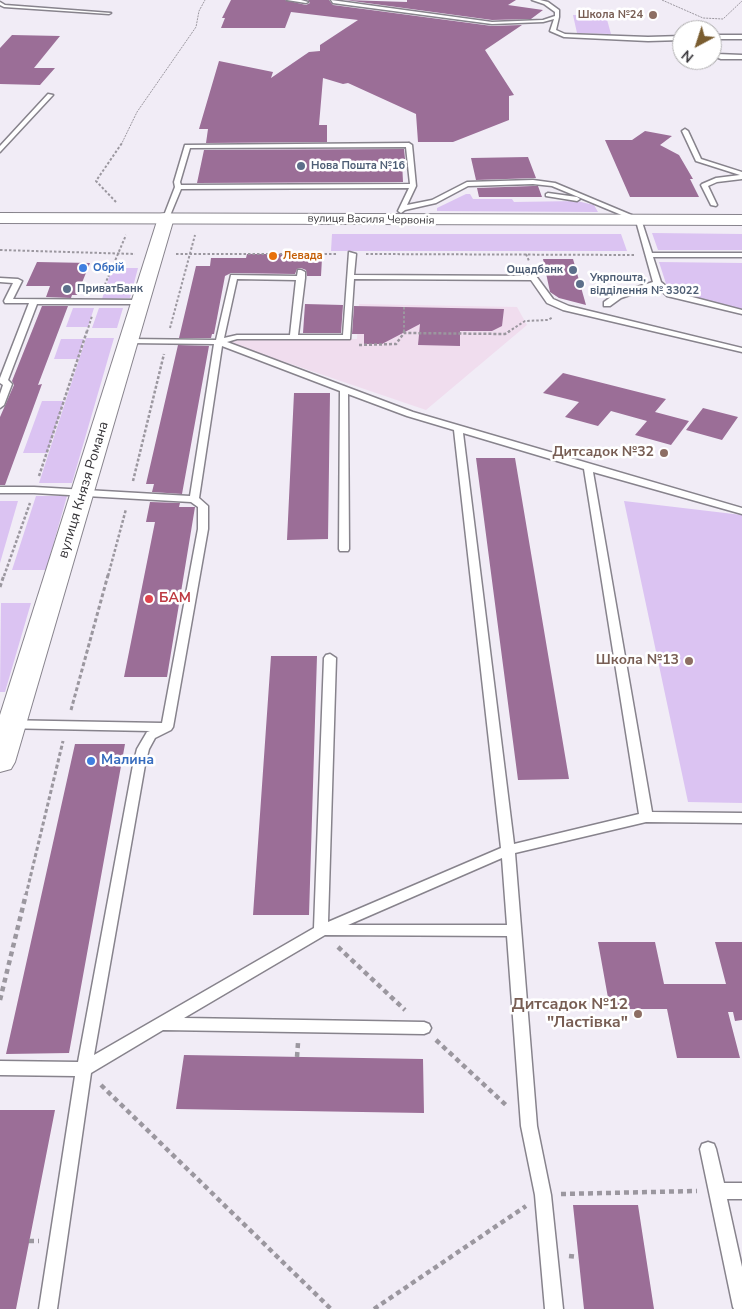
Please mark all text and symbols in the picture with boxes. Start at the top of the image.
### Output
place label: Школа №24 [578,8,643,22]
marker: Школа №24 [647,9,659,21]
north arrow [672,20,722,70]
text: N [678,45,698,67]
place label: Нова Пошта №16 [311,159,405,173]
marker: Нова Пошта №16 [295,160,307,172]
street label: вулиця Василя Червонія [307,212,435,228]
place label: Левада [283,249,323,263]
marker: Левада [267,250,279,262]
place label: Обрій [93,261,124,275]
marker: Обрій [77,262,89,274]
place label: Ощадбанк [506,263,563,277]
marker: Ощадбанк [567,264,579,276]
place label: Укрпошта, відділення № 33022 [590,271,699,297]
marker: Укрпошта, відділення № 33022 [574,278,586,290]
place label: ПриватБанк [77,282,143,296]
marker: ПриватБанк [61,283,73,295]
street label: вулиця Князя Романа [55,420,113,560]
place label: Дитсадок №32 [552,445,654,461]
marker: Дитсадок №32 [658,447,670,459]
place label: БАМ [159,591,191,607]
marker: БАМ [143,593,155,605]
place label: Школа №13 [596,653,679,669]
marker: Школа №13 [683,655,695,667]
place label: Малина [101,753,154,769]
marker: Малина [85,755,97,767]
place label: Дитсадок №12 "Ластівка" [512,995,628,1033]
marker: Дитсадок №12 "Ластівка" [632,1008,644,1020]

